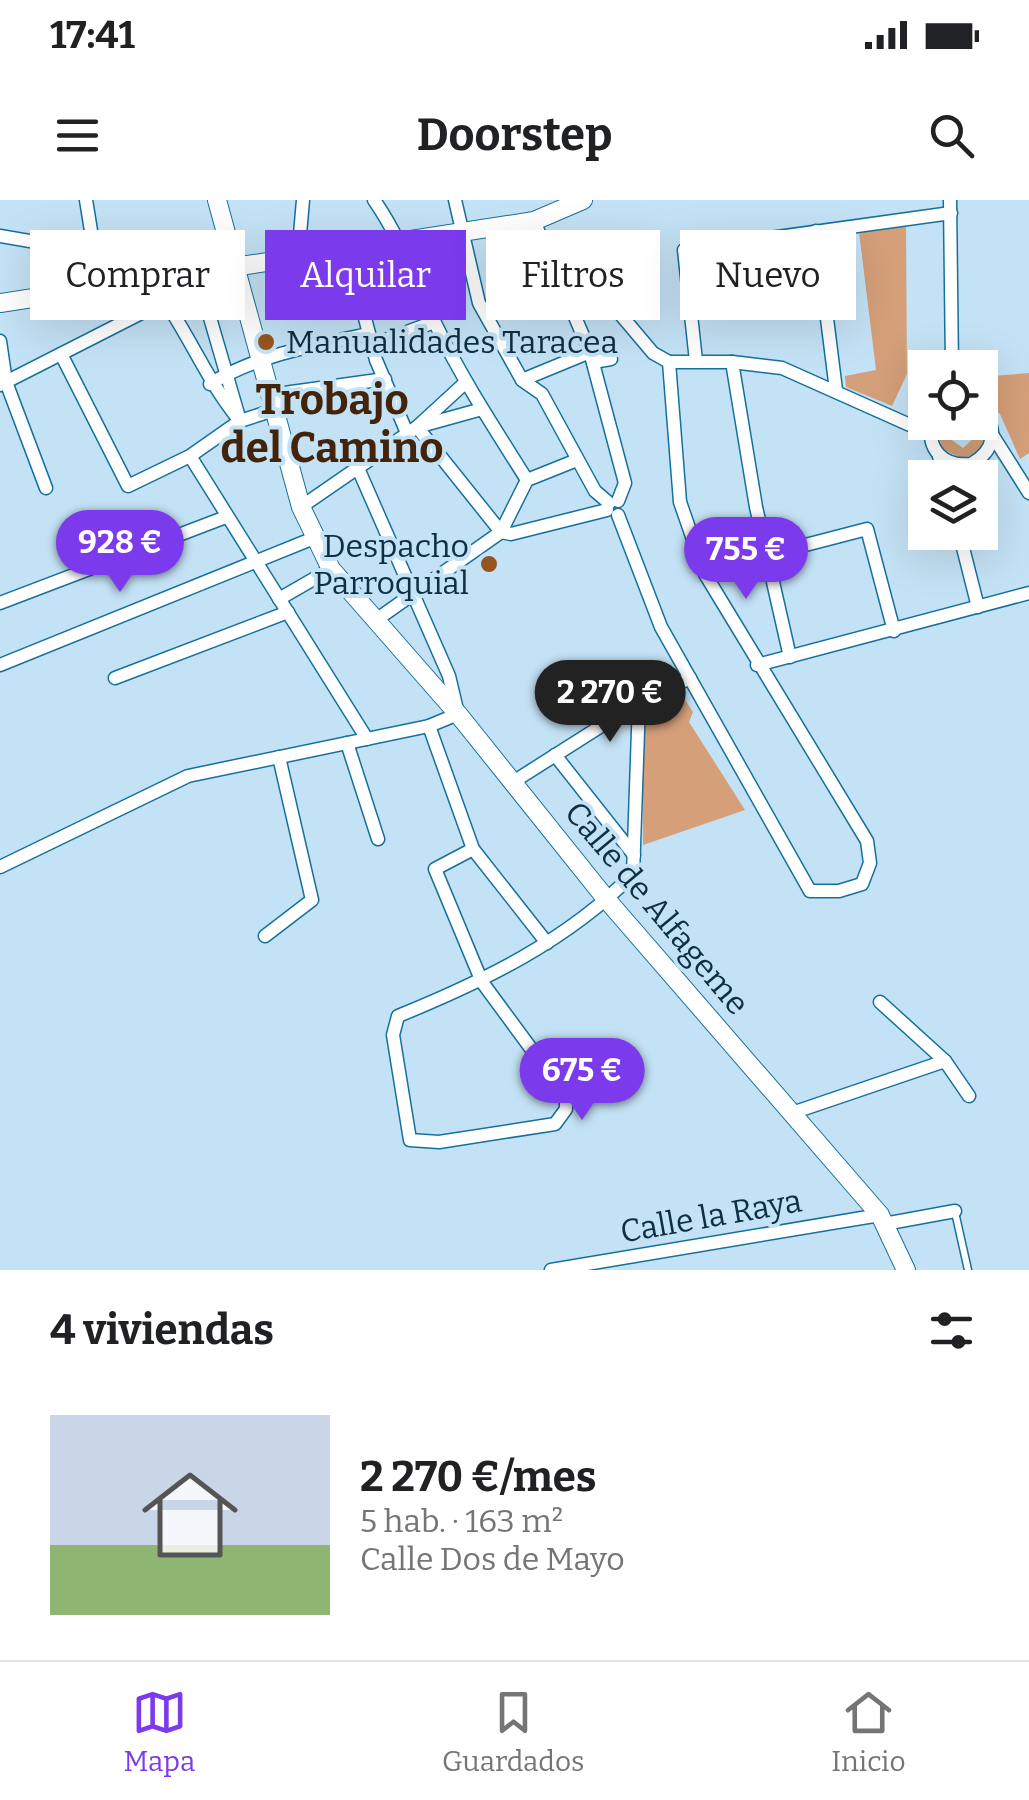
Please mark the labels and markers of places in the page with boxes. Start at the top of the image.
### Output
place label: Manualidades Taracea [286,323,618,361]
marker: Manualidades Taracea [255,331,277,353]
pin: 928 € [50,510,190,595]
pin: 755 € [676,517,816,602]
place label: Despacho Parroquial [314,527,469,602]
marker: Despacho Parroquial [478,553,500,575]
pin: 2 270 € [518,660,702,745]
pin: 675 € [512,1038,652,1123]

